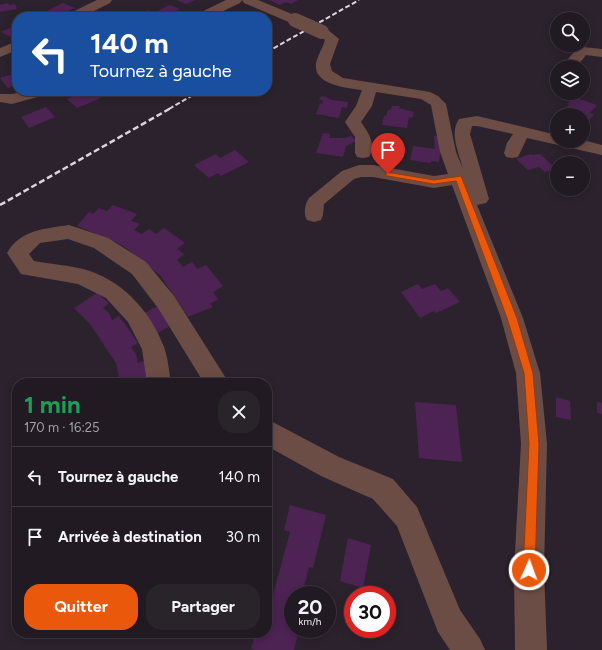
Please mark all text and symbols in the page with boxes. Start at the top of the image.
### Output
map controls [550,12,590,196]
button: search [550,12,590,52]
text: 140 m [90,26,169,60]
icon: left [24,28,76,80]
text: Tournez à gauche [90,60,232,82]
button: layers [550,60,590,100]
button: + [550,108,590,148]
pin [371,133,405,174]
icon: arrive [377,139,399,161]
button: − [550,156,590,196]
text: 1 min [24,390,81,419]
button: close [218,391,260,433]
text: 170 m · 16:25 [24,420,99,435]
icon: left [24,466,46,488]
text: Tournez à gauche [58,468,178,486]
text: 140 m [218,468,260,486]
icon: arrive [24,526,46,548]
text: Arrivée à destination [58,528,202,546]
text: 30 m [226,528,260,546]
position arrow [508,549,550,591]
button: Quitter [24,584,138,630]
button: Partager [146,584,260,630]
speed limit sign: 30 [344,586,396,638]
text: 20 [298,595,322,619]
text: km/h [299,615,321,628]

